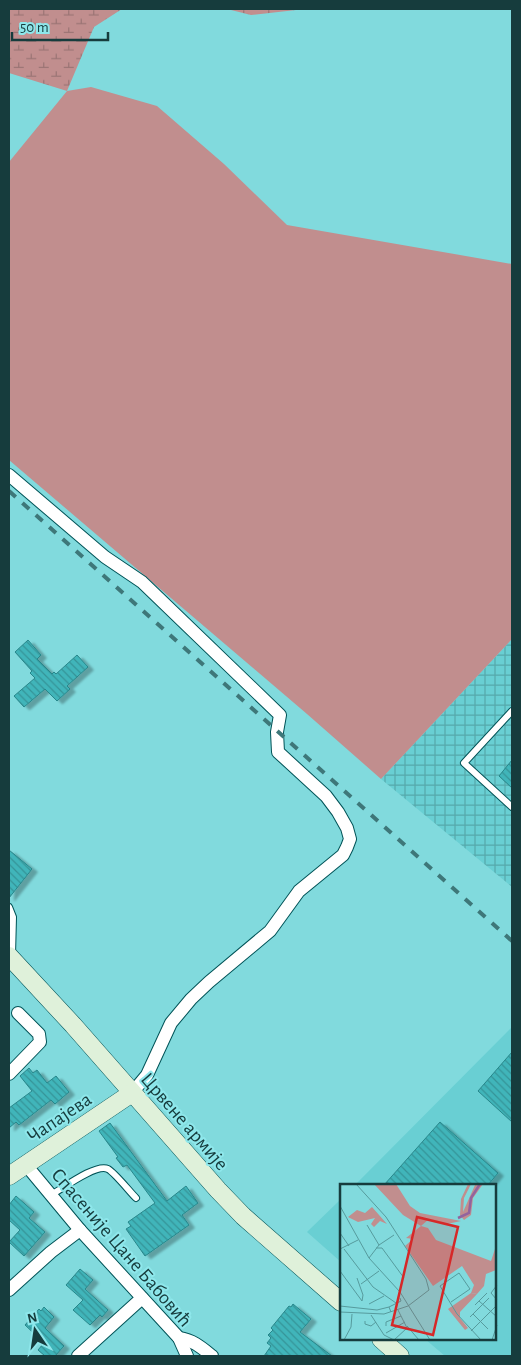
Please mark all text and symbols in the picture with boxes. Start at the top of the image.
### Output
scale bar [12,10,109,42]
text: 50 m [20,20,49,35]
street label: Црвене армије [137,1069,232,1174]
street label: Чапајева [24,1089,95,1147]
street label: Спасеније Цане Бабовић [47,1165,195,1331]
inset map [340,1184,496,1340]
north arrow [10,1305,60,1355]
text: N [26,1310,39,1326]

